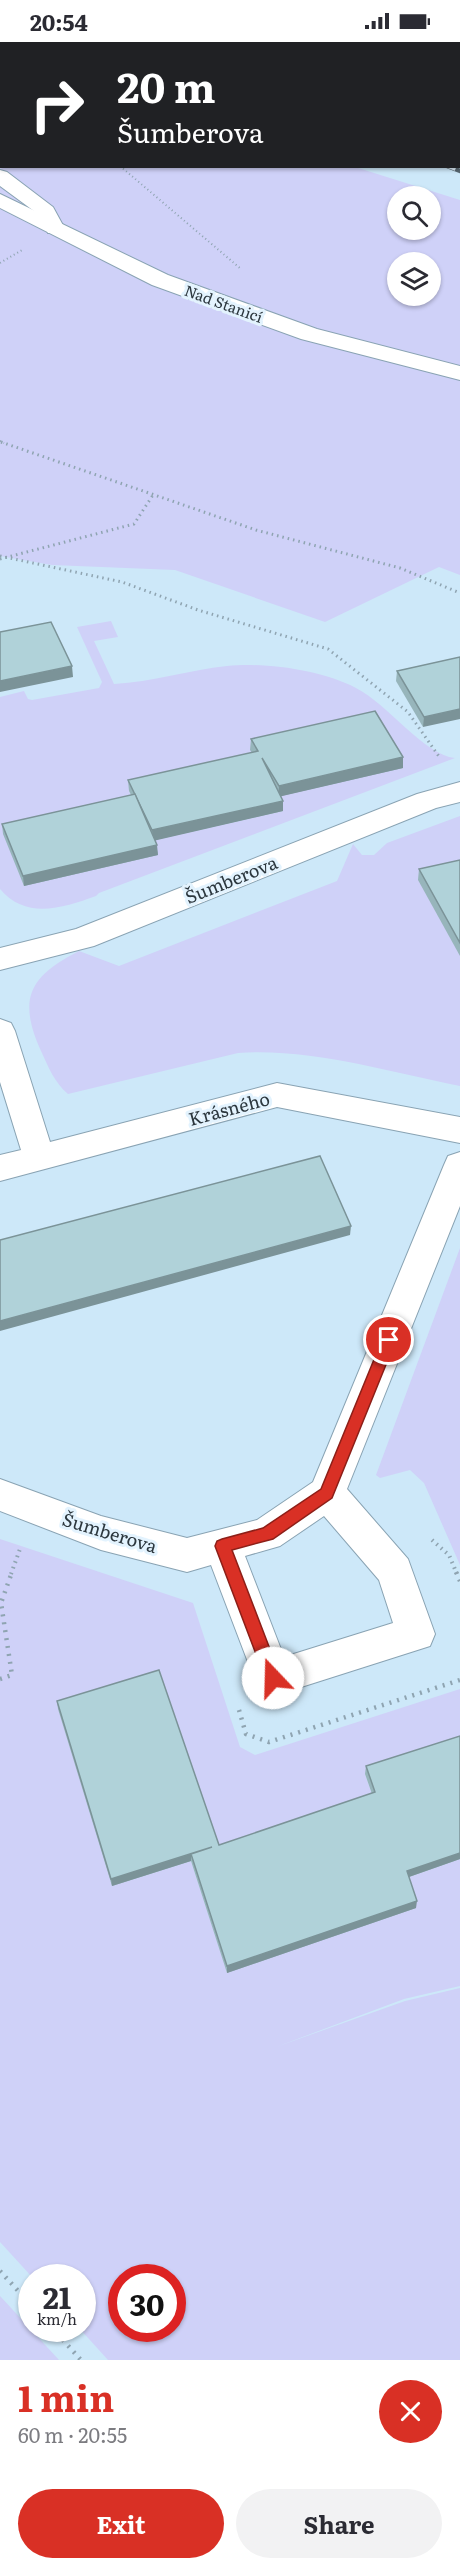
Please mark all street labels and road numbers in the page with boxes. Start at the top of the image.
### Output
street label: Nad Stanicí [182,278,266,328]
street label: Šumberova [181,848,282,910]
street label: Krásného [185,1084,273,1132]
street label: Šumberova [59,1505,161,1559]

